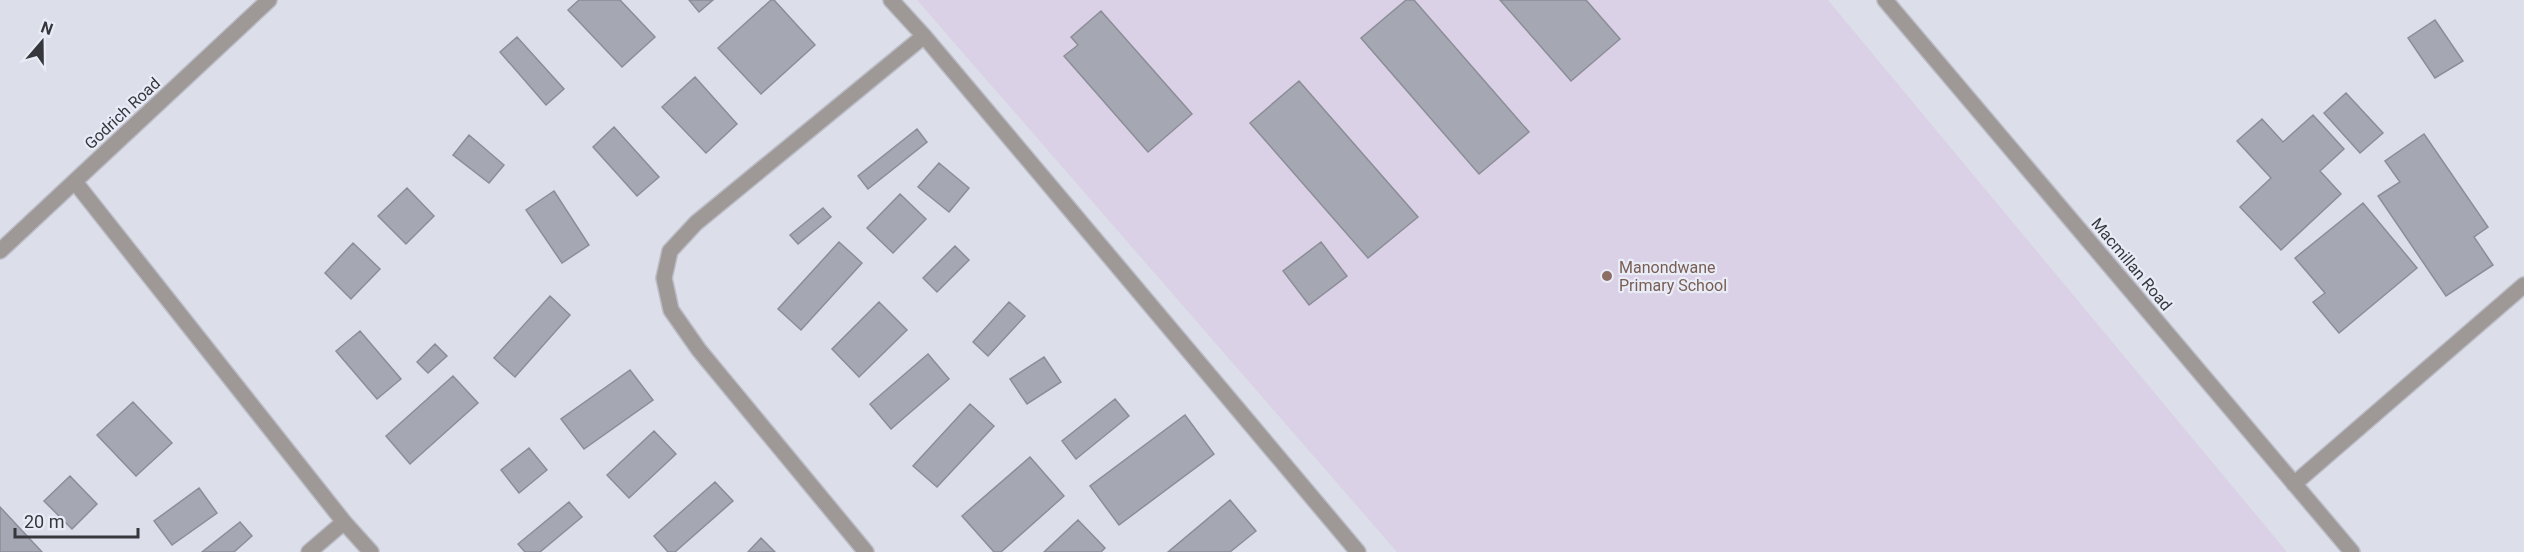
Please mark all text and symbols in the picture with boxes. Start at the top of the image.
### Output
north arrow [12,12,72,72]
text: N [38,18,56,39]
street label: Godrich Road [81,74,164,153]
street label: Macmillan Road [2087,214,2176,314]
place label: Manondwane Primary School [1619,258,1727,295]
marker: Manondwane Primary School [1600,269,1614,283]
scale bar [15,501,138,539]
text: 20 m [24,511,64,532]

